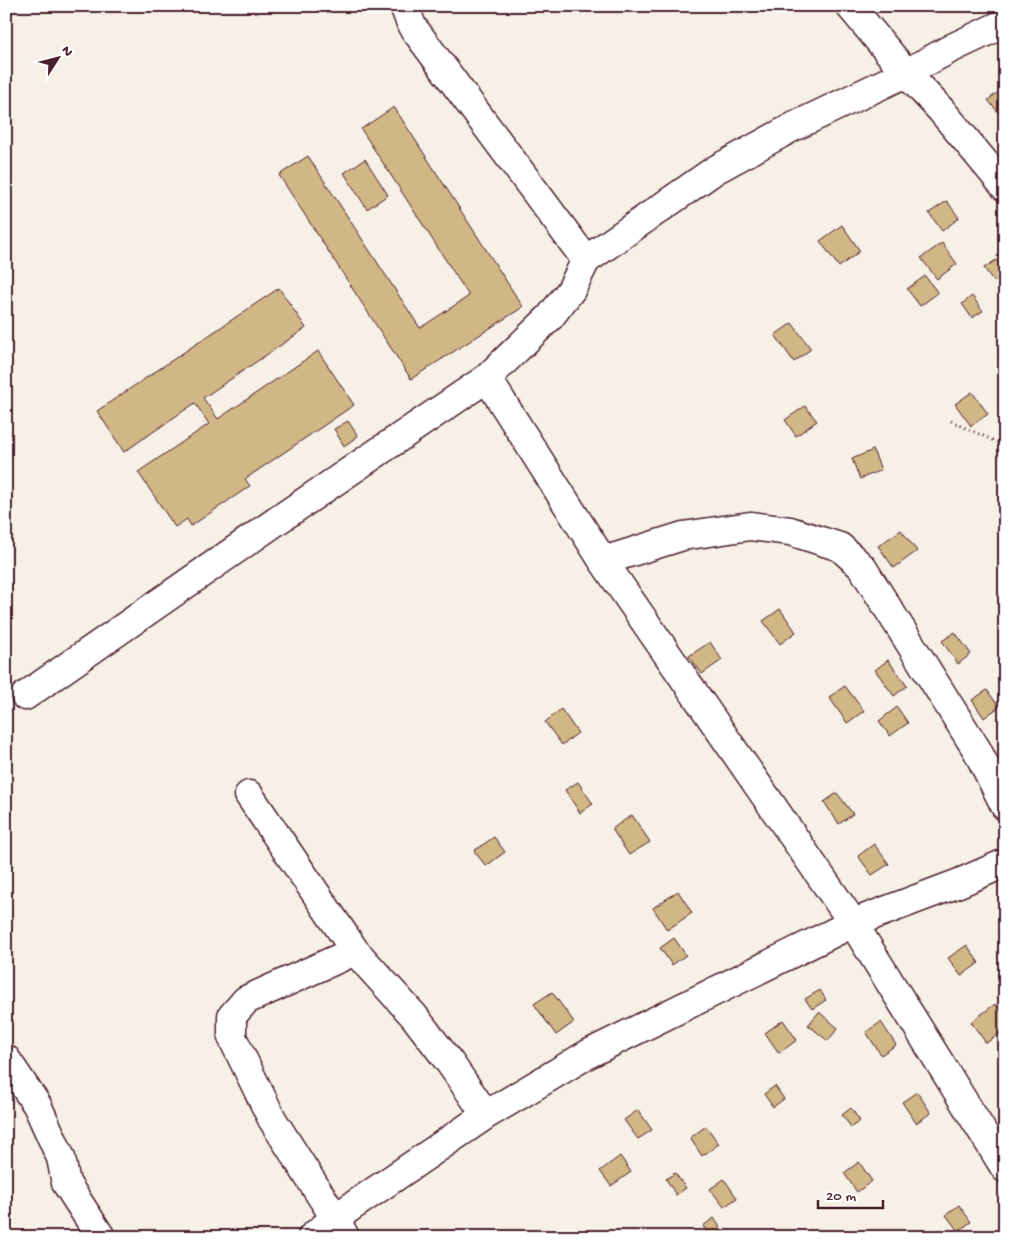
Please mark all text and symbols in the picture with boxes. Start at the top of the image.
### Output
north arrow [32,32,82,82]
text: N [57,43,76,61]
scale bar [818,1178,884,1210]
text: 20 m [826,1188,856,1206]

